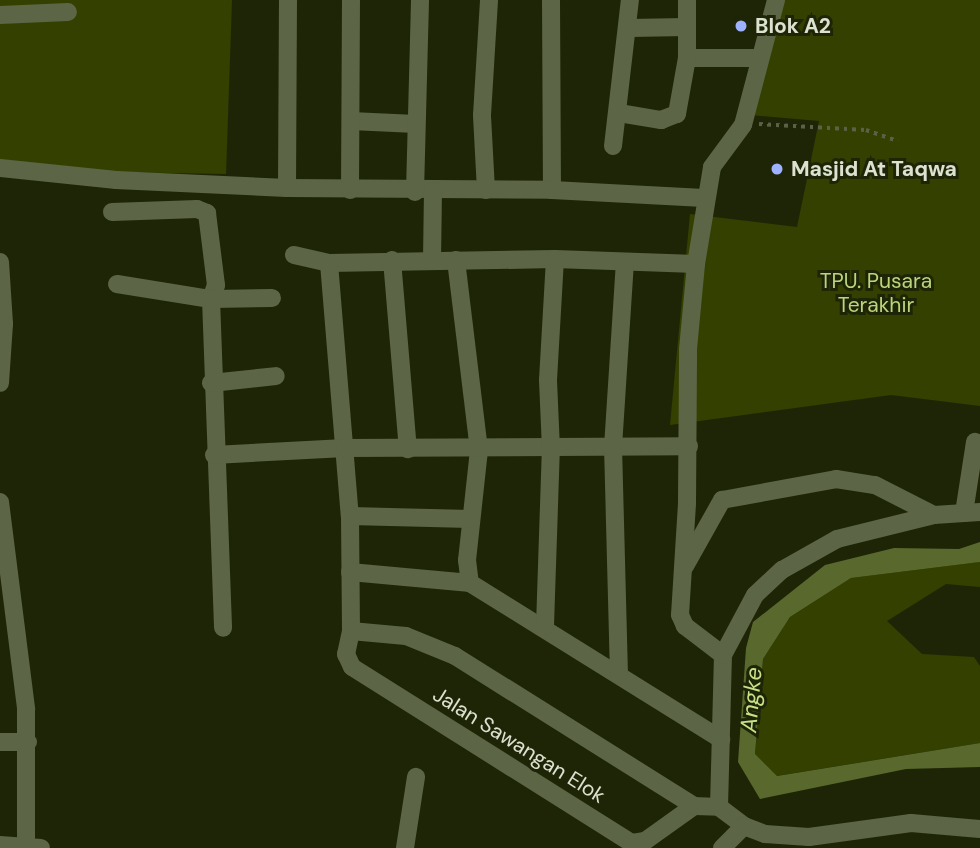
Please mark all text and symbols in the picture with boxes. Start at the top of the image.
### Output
place label: Blok A2 [755,13,831,39]
marker: Blok A2 [733,18,749,34]
place label: Masjid At Taqwa [791,156,957,182]
marker: Masjid At Taqwa [769,161,785,177]
park label: TPU. Pusara Terakhir [820,268,932,318]
water label: Angke [734,666,768,734]
street label: Jalan Sawangan Elok [428,682,610,808]

